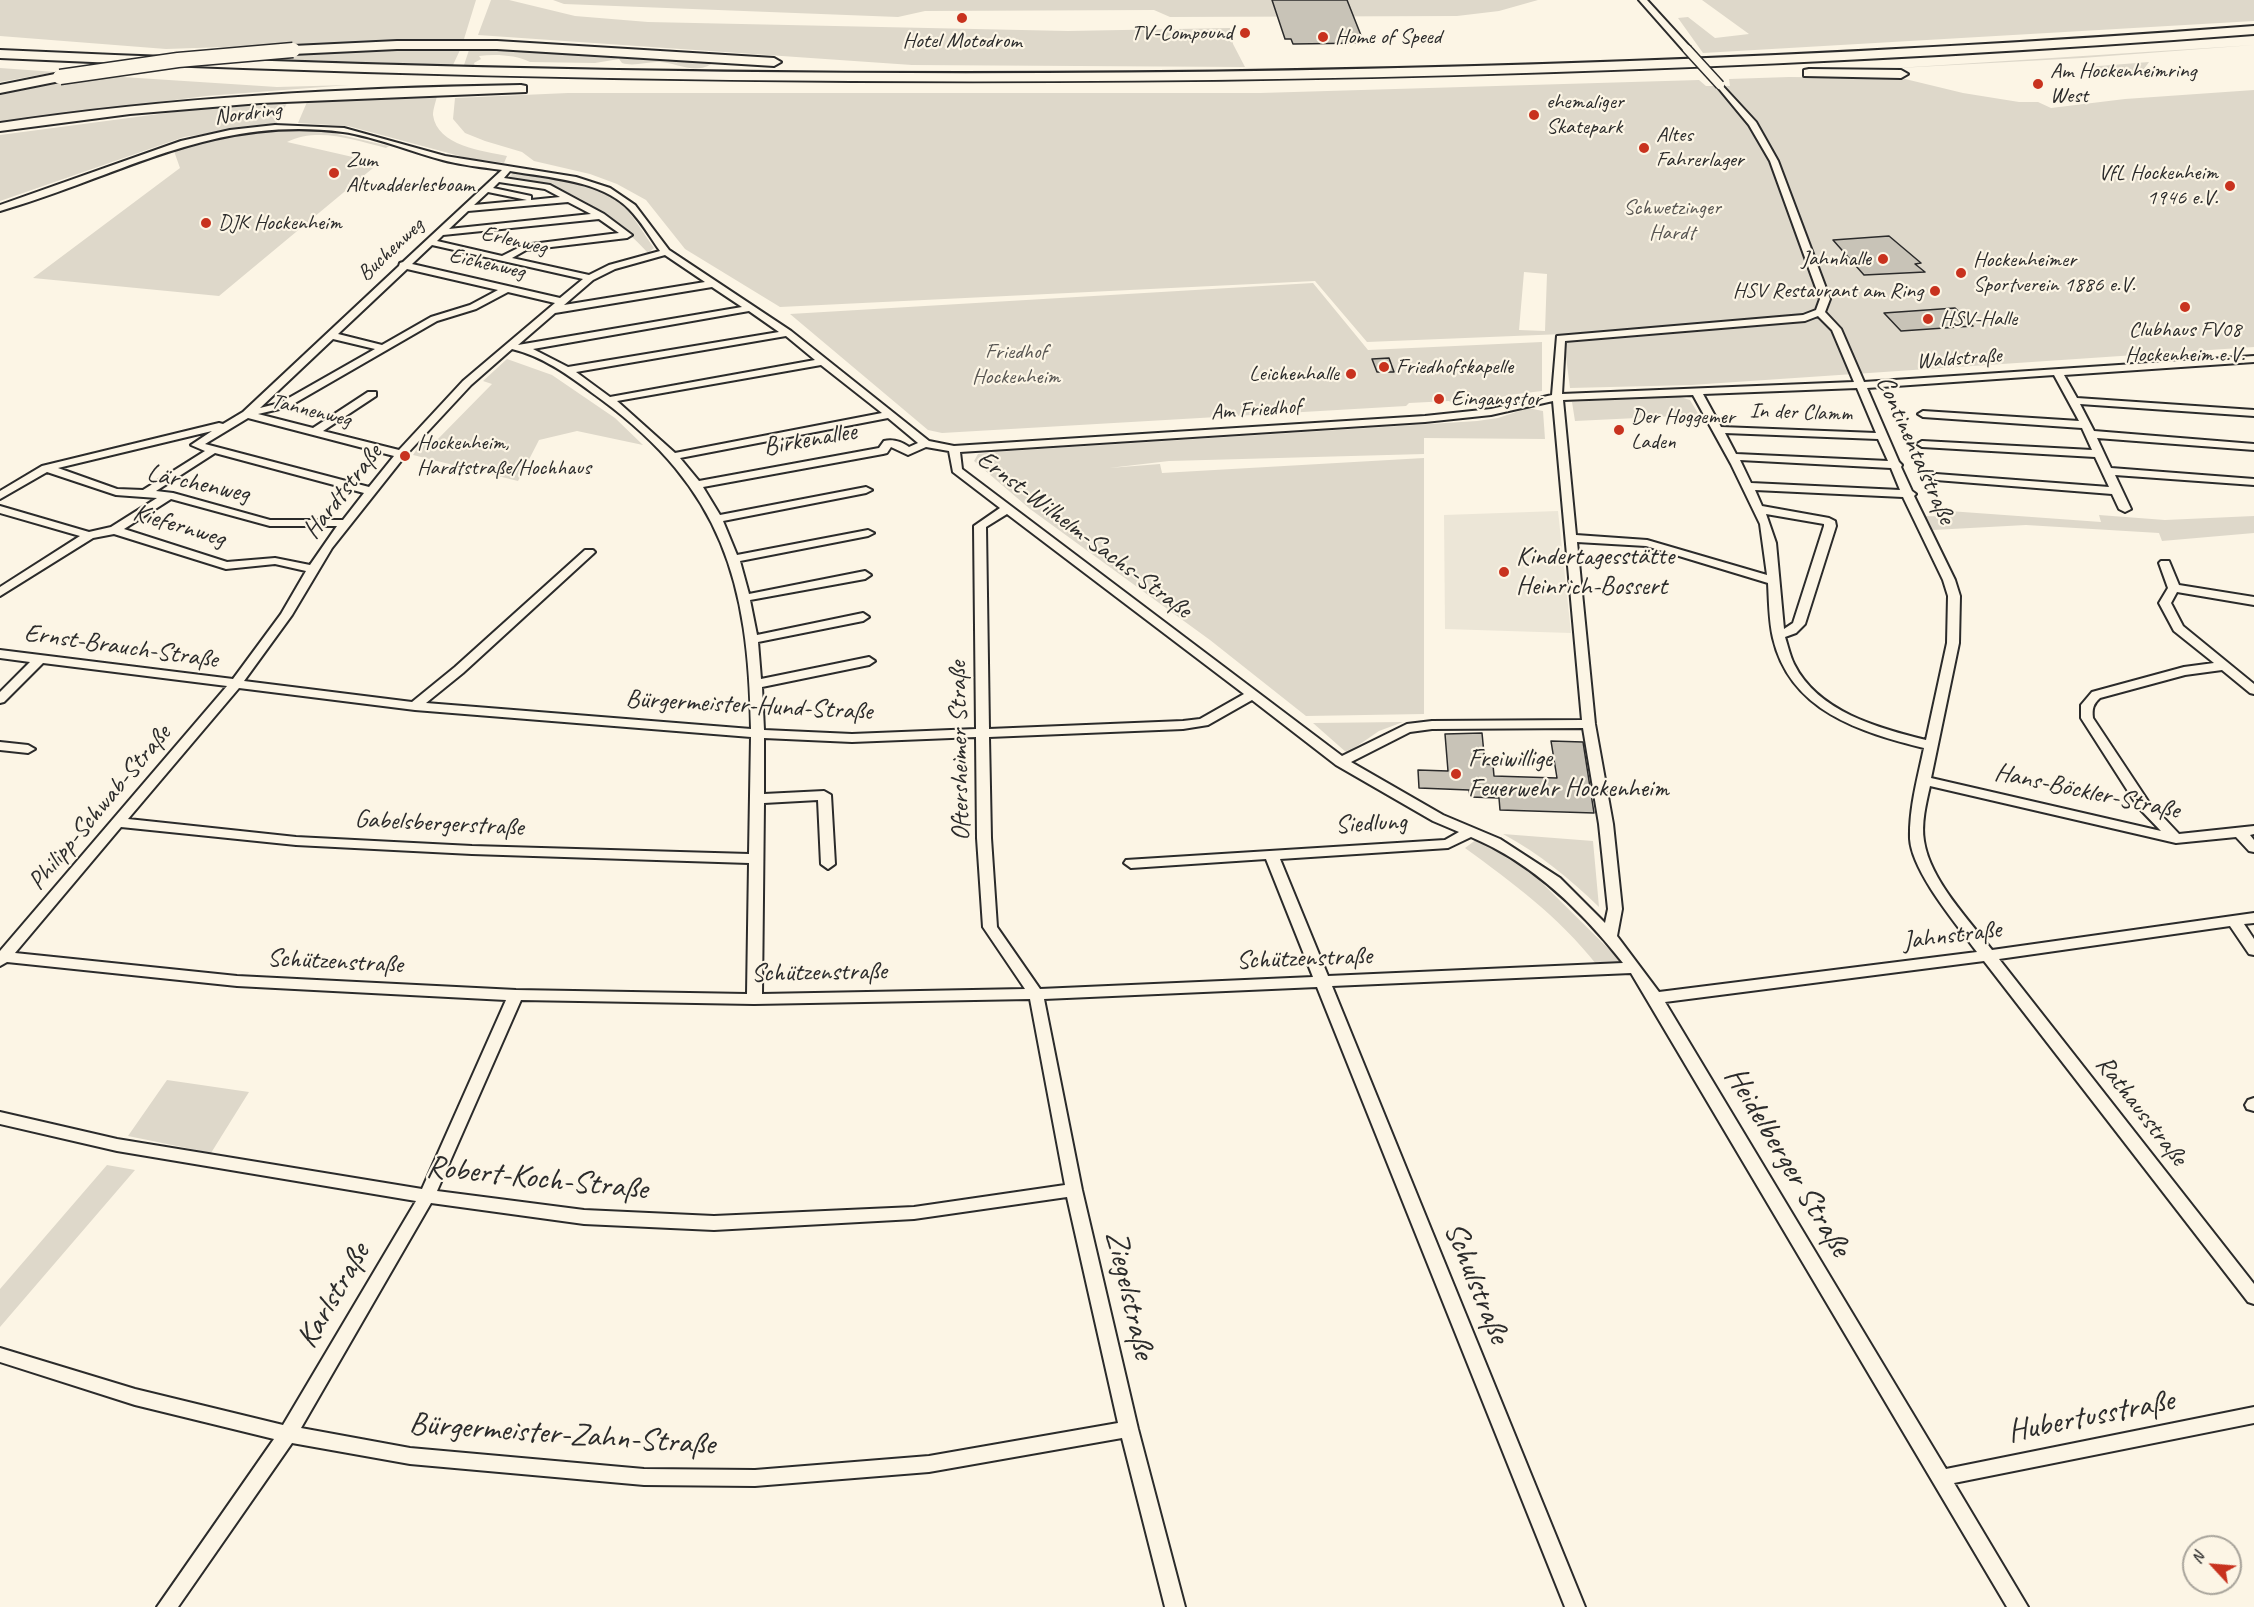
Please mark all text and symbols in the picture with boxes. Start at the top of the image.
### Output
marker: Hotel Motodrom [955,11,969,25]
place label: TV-Compound [1131,20,1233,46]
place label: Home of Speed [1335,24,1441,50]
marker: TV-Compound [1238,26,1252,40]
place label: Hotel Motodrom [903,28,1021,54]
marker: Home of Speed [1316,30,1330,44]
place label: Am Hockenheimring West [2050,58,2196,110]
marker: Am Hockenheimring West [2031,77,2045,91]
place label: ehemaliger Skatepark [1546,89,1624,140]
street label: Nordring [213,97,283,131]
marker: ehemaliger Skatepark [1527,108,1541,122]
place label: Altes Fahrerlager [1656,122,1744,174]
marker: Altes Fahrerlager [1637,141,1651,155]
place label: Zum Altvadderlesboam [346,147,474,198]
place label: VfL Hockenheim 1946 e.V. [2098,160,2218,212]
marker: Zum Altvadderlesboam [327,166,341,180]
marker: VfL Hockenheim 1946 e.V. [2223,179,2237,193]
park label: Schwetzinger Hardt [1623,195,1721,246]
place label: DJK Hockenheim [218,210,342,236]
street label: Buchenweg [352,213,430,287]
marker: DJK Hockenheim [199,216,213,230]
street label: Erlenweg [479,221,549,261]
street label: Eichenweg [447,242,527,286]
place label: Jahnhalle [1801,246,1871,272]
place label: Hockenheimer Sportverein 1886 e.V. [1973,247,2135,298]
marker: Jahnhalle [1876,252,1890,266]
marker: Hockenheimer Sportverein 1886 e.V. [1954,266,1968,280]
place label: HSV Restaurant am Ring [1733,278,1923,304]
marker: HSV Restaurant am Ring [1928,284,1942,298]
marker: Clubhaus FV08 Hockenheim e.V. [2178,300,2192,314]
place label: HSV-Halle [1940,306,2017,332]
marker: HSV-Halle [1921,312,1935,326]
place label: Clubhaus FV08 Hockenheim e.V. [2125,317,2245,368]
park label: Friedhof Hockenheim [972,339,1060,390]
street label: Waldstraße [1916,343,2002,375]
place label: Friedhofskapelle [1396,354,1513,380]
marker: Friedhofskapelle [1377,360,1391,374]
place label: Leichenhalle [1249,361,1339,387]
marker: Leichenhalle [1344,367,1358,381]
street label: Continentalstraße [1868,371,1962,529]
place label: Eingangstor [1451,386,1541,412]
street label: Tannenweg [269,388,353,434]
marker: Eingangstor [1432,392,1446,406]
street label: Am Friedhof [1210,394,1302,426]
street label: In der Clamm [1749,398,1853,428]
place label: Der Hoggemer Laden [1631,404,1735,456]
street label: Birkenallee [761,416,859,464]
marker: Der Hoggemer Laden [1612,423,1626,437]
place label: Hockenheim, Hardtstraße/Hochhaus [417,430,591,482]
street label: Hardtstraße [296,439,390,545]
street label: Ernst-Wilhelm-Sachs-Straße [971,444,1197,626]
marker: Hockenheim, Hardtstraße/Hochhaus [398,449,412,463]
street label: Lärchenweg [144,458,252,510]
street label: Kiefernweg [129,497,229,555]
place label: Kindertagesstätte Heinrich-Bossert [1516,541,1674,602]
marker: Kindertagesstätte Heinrich-Bossert [1497,565,1511,579]
street label: Ernst-Brauch-Straße [22,618,220,676]
street label: Oftersheimer Straße [943,661,977,841]
street label: Bürgermeister-Hund-Straße [625,684,873,728]
street label: Philipp-Schwab-Straße [22,719,178,897]
place label: Freiwillige Feuerwehr Hockenheim [1468,743,1669,804]
street label: Hans-Böckler-Straße [1992,757,2182,827]
marker: Freiwillige Feuerwehr Hockenheim [1449,767,1463,781]
street label: Gabelsbergerstraße [354,804,524,844]
street label: Siedlung [1334,807,1408,841]
street label: Jahnstraße [1901,914,2003,958]
street label: Schützenstraße [1236,941,1372,977]
street label: Schützenstraße [266,943,404,981]
street label: Schützenstraße [751,956,887,990]
street label: Rathausstraße [2088,1050,2194,1172]
street label: Heidelberger Straße [1715,1060,1859,1264]
street label: Robert-Koch-Straße [424,1148,650,1210]
street label: Schulstraße [1434,1217,1518,1349]
street label: Ziegelstraße [1096,1227,1162,1363]
street label: Karlstraße [289,1237,379,1355]
street label: Hubertusstraße [2005,1382,2177,1452]
street label: Bürgermeister-Zahn-Straße [408,1405,716,1465]
north arrow [2182,1535,2242,1595]
text: N [2186,1549,2209,1567]

